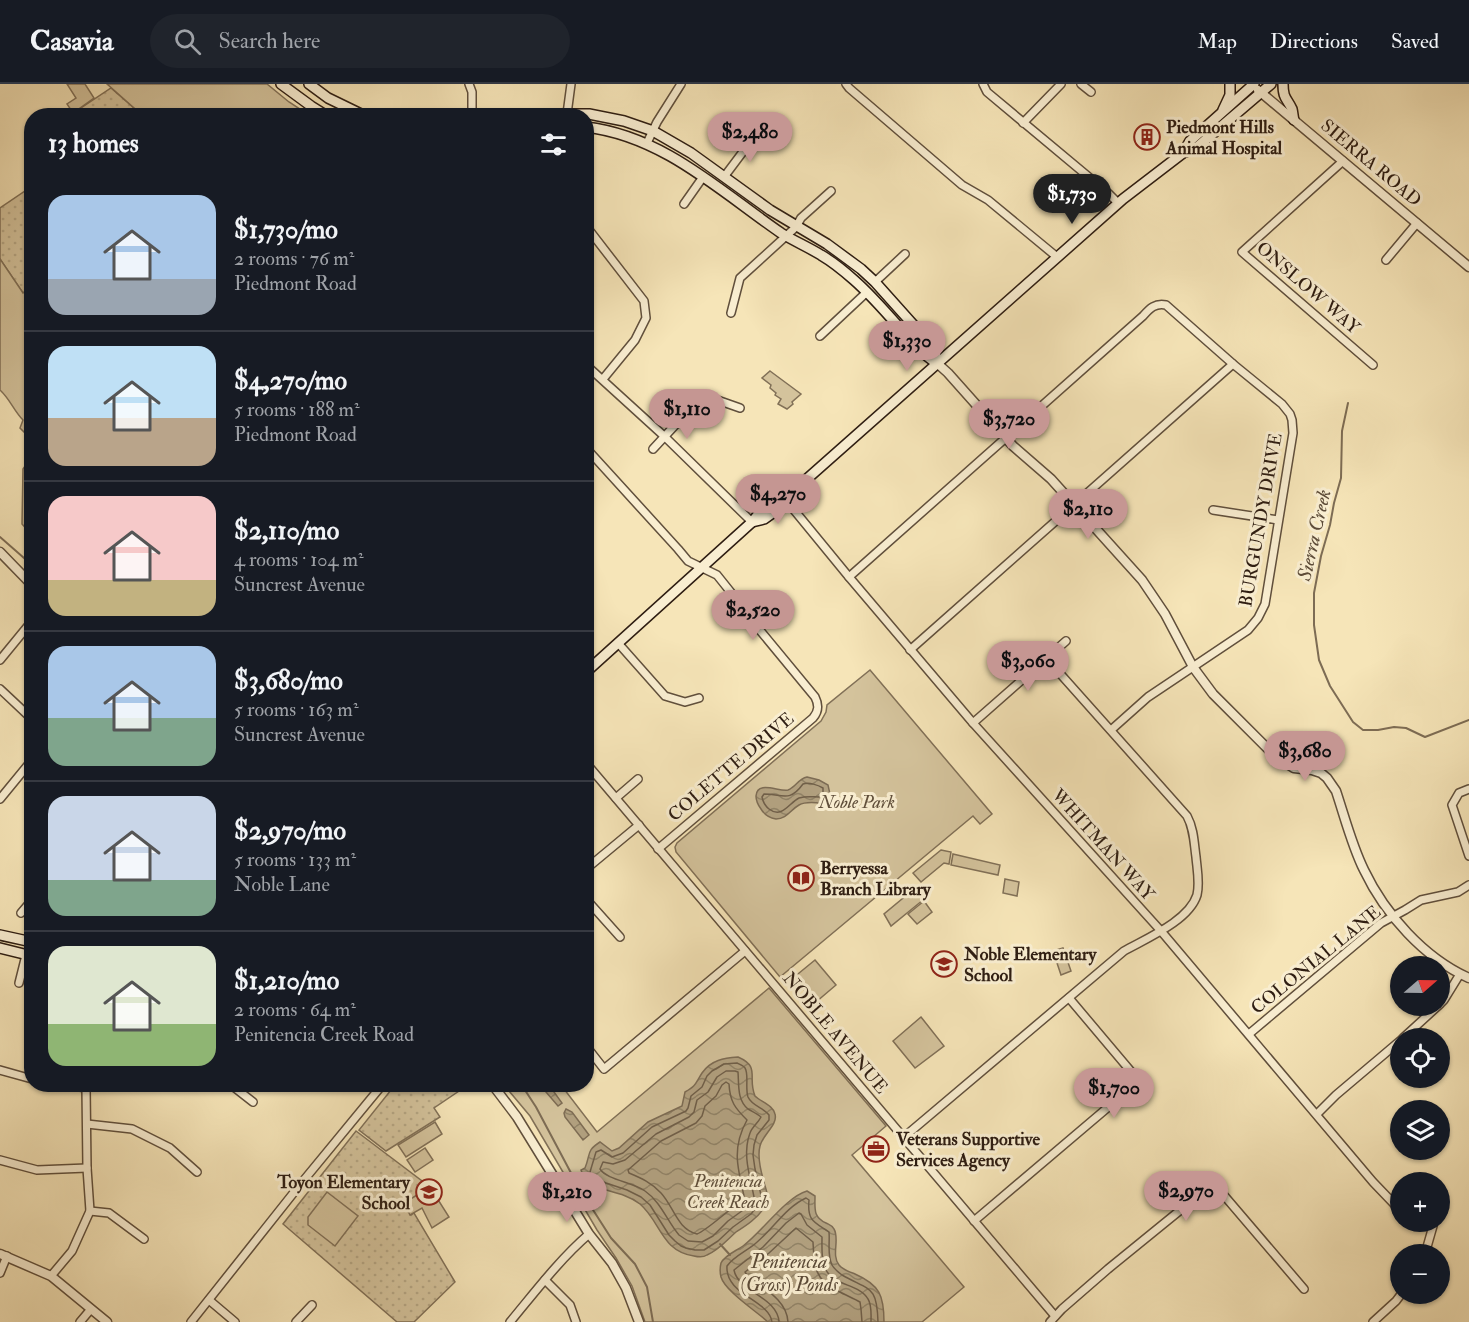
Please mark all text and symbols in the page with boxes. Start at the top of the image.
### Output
search box [150,14,570,68]
text: Casavia [30,24,114,59]
icon: search [171,25,204,58]
text: Search here [219,27,320,55]
text: Map [1197,28,1237,55]
text: Directions [1270,28,1358,55]
text: Saved [1391,28,1439,55]
pin: $2,480 [701,112,799,163]
street label: SIERRA ROAD [1316,114,1426,212]
place label: Piedmont Hills Animal Hospital [1165,116,1283,160]
text: $2,480 [721,119,779,144]
building icon: Piedmont Hills Animal Hospital [1132,122,1162,152]
text: 13 homes [48,128,139,160]
icon: filters [537,128,570,161]
pin: $1,730 [1023,174,1121,225]
text: $1,730 [1047,181,1097,206]
text: $1,730/mo [234,214,338,246]
icon: home [96,219,168,291]
street label: ONSLOW WAY [1251,237,1365,340]
text: 2 rooms · 76 m² [234,246,354,271]
text: Piedmont Road [234,271,357,296]
pin: $1,330 [858,321,956,372]
text: $1,330 [883,328,931,353]
text: $4,270/mo [234,365,347,397]
icon: home [96,370,168,442]
pin: $1,110 [638,389,736,440]
text: $1,110 [663,396,711,421]
text: 5 rooms · 188 m² [234,397,360,422]
pin: $3,720 [960,399,1058,450]
text: $3,720 [983,406,1035,431]
text: Piedmont Road [234,422,357,447]
street label: BURGUNDY DRIVE [1234,431,1288,609]
pin: $4,270 [729,474,827,525]
text: $4,270 [750,481,806,506]
water label: Sierra Creek [1291,487,1337,584]
pin: $2,110 [1039,489,1137,540]
text: $2,110 [1063,496,1113,521]
text: $2,110/mo [234,515,339,547]
icon: home [96,520,168,592]
text: 4 rooms · 104 m² [234,547,364,572]
text: Suncrest Avenue [234,572,365,597]
pin: $2,520 [704,590,802,641]
text: $2,520 [726,597,781,622]
pin: $3,060 [979,641,1077,692]
text: $3,060 [1001,648,1055,673]
text: $3,680/mo [234,665,343,697]
icon: home [96,670,168,742]
text: 5 rooms · 163 m² [234,697,359,722]
street label: COLETTE DRIVE [663,707,799,827]
text: Suncrest Avenue [234,722,365,747]
pin: $3,680 [1256,731,1354,782]
text: $3,680 [1278,738,1332,763]
street label: WHITMAN WAY [1046,783,1160,906]
park label: Noble Park [818,791,895,814]
text: $2,970/mo [234,815,346,847]
icon: home [96,820,168,892]
text: 5 rooms · 133 m² [234,847,356,872]
place label: Berryessa Branch Library [820,857,932,901]
library icon: Berryessa Branch Library [786,863,816,893]
text: Noble Lane [234,872,330,897]
street label: COLONIAL LANE [1246,900,1386,1019]
place label: Noble Elementary School [963,943,1098,987]
school or university icon: Noble Elementary School [929,949,959,979]
north arrow [1390,956,1450,1016]
map controls [1390,956,1450,1304]
text: $1,210/mo [234,965,339,997]
street label: NOBLE AVENUE [777,967,893,1099]
icon: home [96,970,168,1042]
text: 2 rooms · 64 m² [234,997,356,1022]
text: Penitencia Creek Road [234,1022,414,1047]
button: locate [1390,1028,1450,1088]
pin: $1,700 [1065,1068,1163,1119]
text: $1,700 [1088,1075,1140,1100]
button: layers [1390,1100,1450,1160]
place label: Veterans Supportive Services Agency [895,1128,1040,1172]
office icon: Veterans Supportive Services Agency [861,1134,891,1164]
park label: Penitencia Creek Reach [687,1170,769,1214]
place label: Toyon Elementary School [276,1171,411,1215]
pin: $2,970 [1137,1171,1235,1222]
pin: $1,210 [518,1172,616,1223]
button: + [1390,1172,1450,1232]
school or university icon: Toyon Elementary School [414,1177,444,1207]
text: $2,970 [1158,1178,1214,1203]
text: $1,210 [542,1179,592,1204]
button: − [1390,1244,1450,1304]
water label: Penitencia (Gross) Ponds [740,1249,838,1297]

